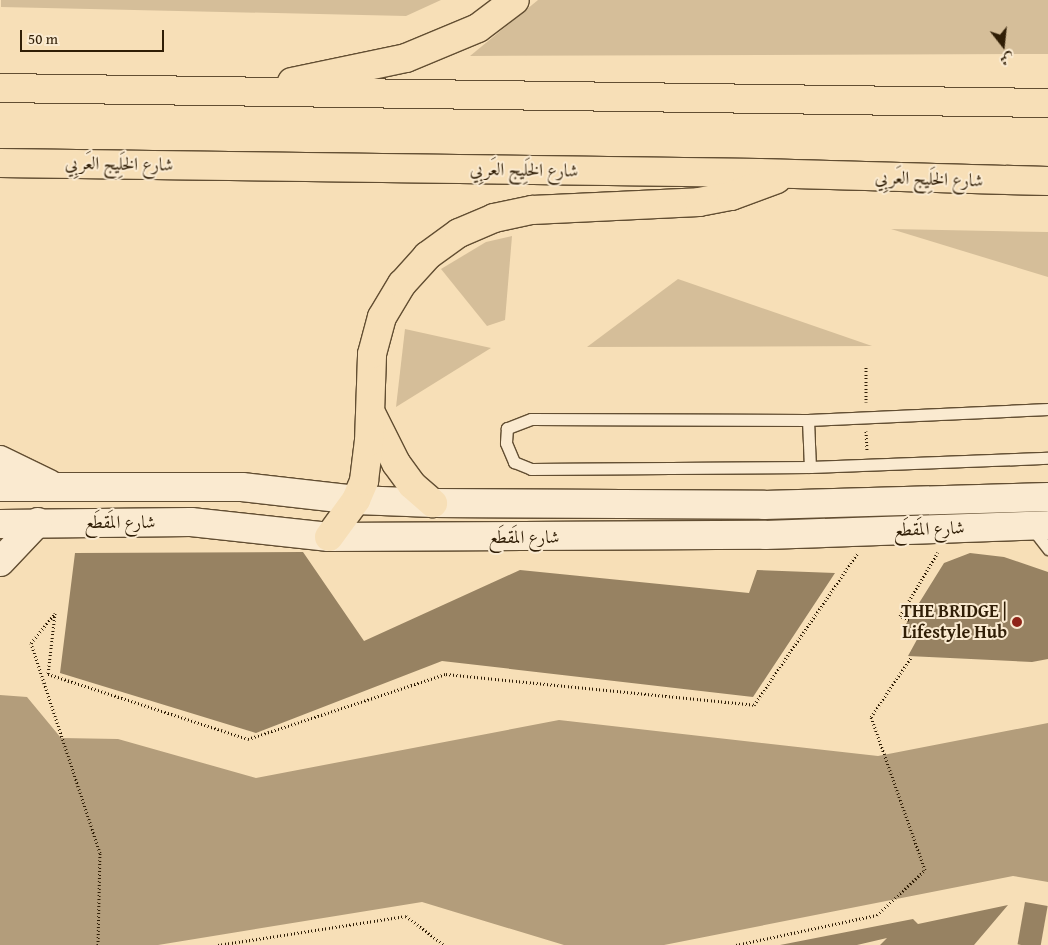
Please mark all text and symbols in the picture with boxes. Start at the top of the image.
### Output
scale bar [22,20,166,52]
north arrow [978,20,1028,70]
text: 50 m [28,28,58,49]
text: ش [998,48,1017,71]
street label: شارع الخَلِيج العَربِي [65,152,173,176]
street label: شارع الخَلِيج العَربِي [470,158,578,182]
street label: شارع الخَلِيج العَربِي [874,166,984,192]
street label: شارع المَقطَع [84,511,156,533]
street label: شارع المَقطَع [893,517,965,541]
street label: شارع المَقطَع [488,526,560,548]
place label: THE BRIDGE | Lifestyle Hub [901,601,1007,644]
marker: THE BRIDGE | Lifestyle Hub [1011,616,1023,628]

